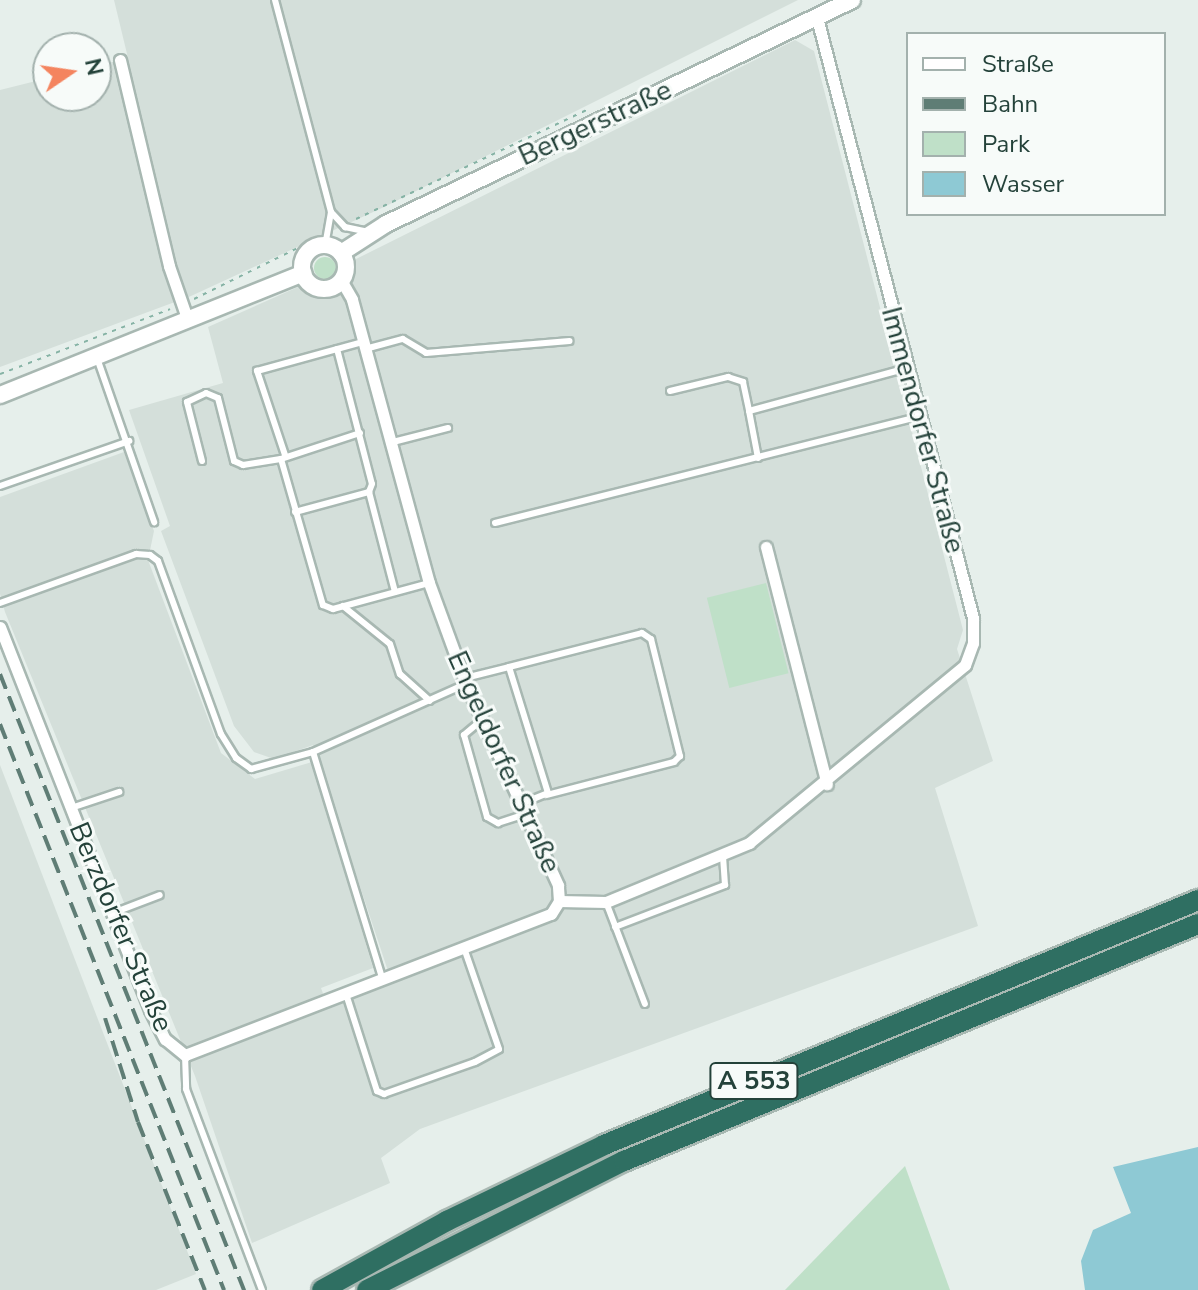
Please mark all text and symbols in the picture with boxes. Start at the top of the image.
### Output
north arrow [32,32,112,112]
legend [906,32,1166,216]
text: Straße [982,48,1054,80]
text: N [77,56,110,78]
street label: Bergerstraße [513,73,677,173]
text: Bahn [982,88,1038,120]
text: Park [982,128,1030,160]
text: Wasser [982,168,1064,200]
street label: Immendorfer Straße [874,303,972,557]
street label: Engeldorfer Straße [440,646,568,878]
street label: Berzdorfer Straße [62,817,180,1037]
road number: A 553 [708,1059,800,1103]

